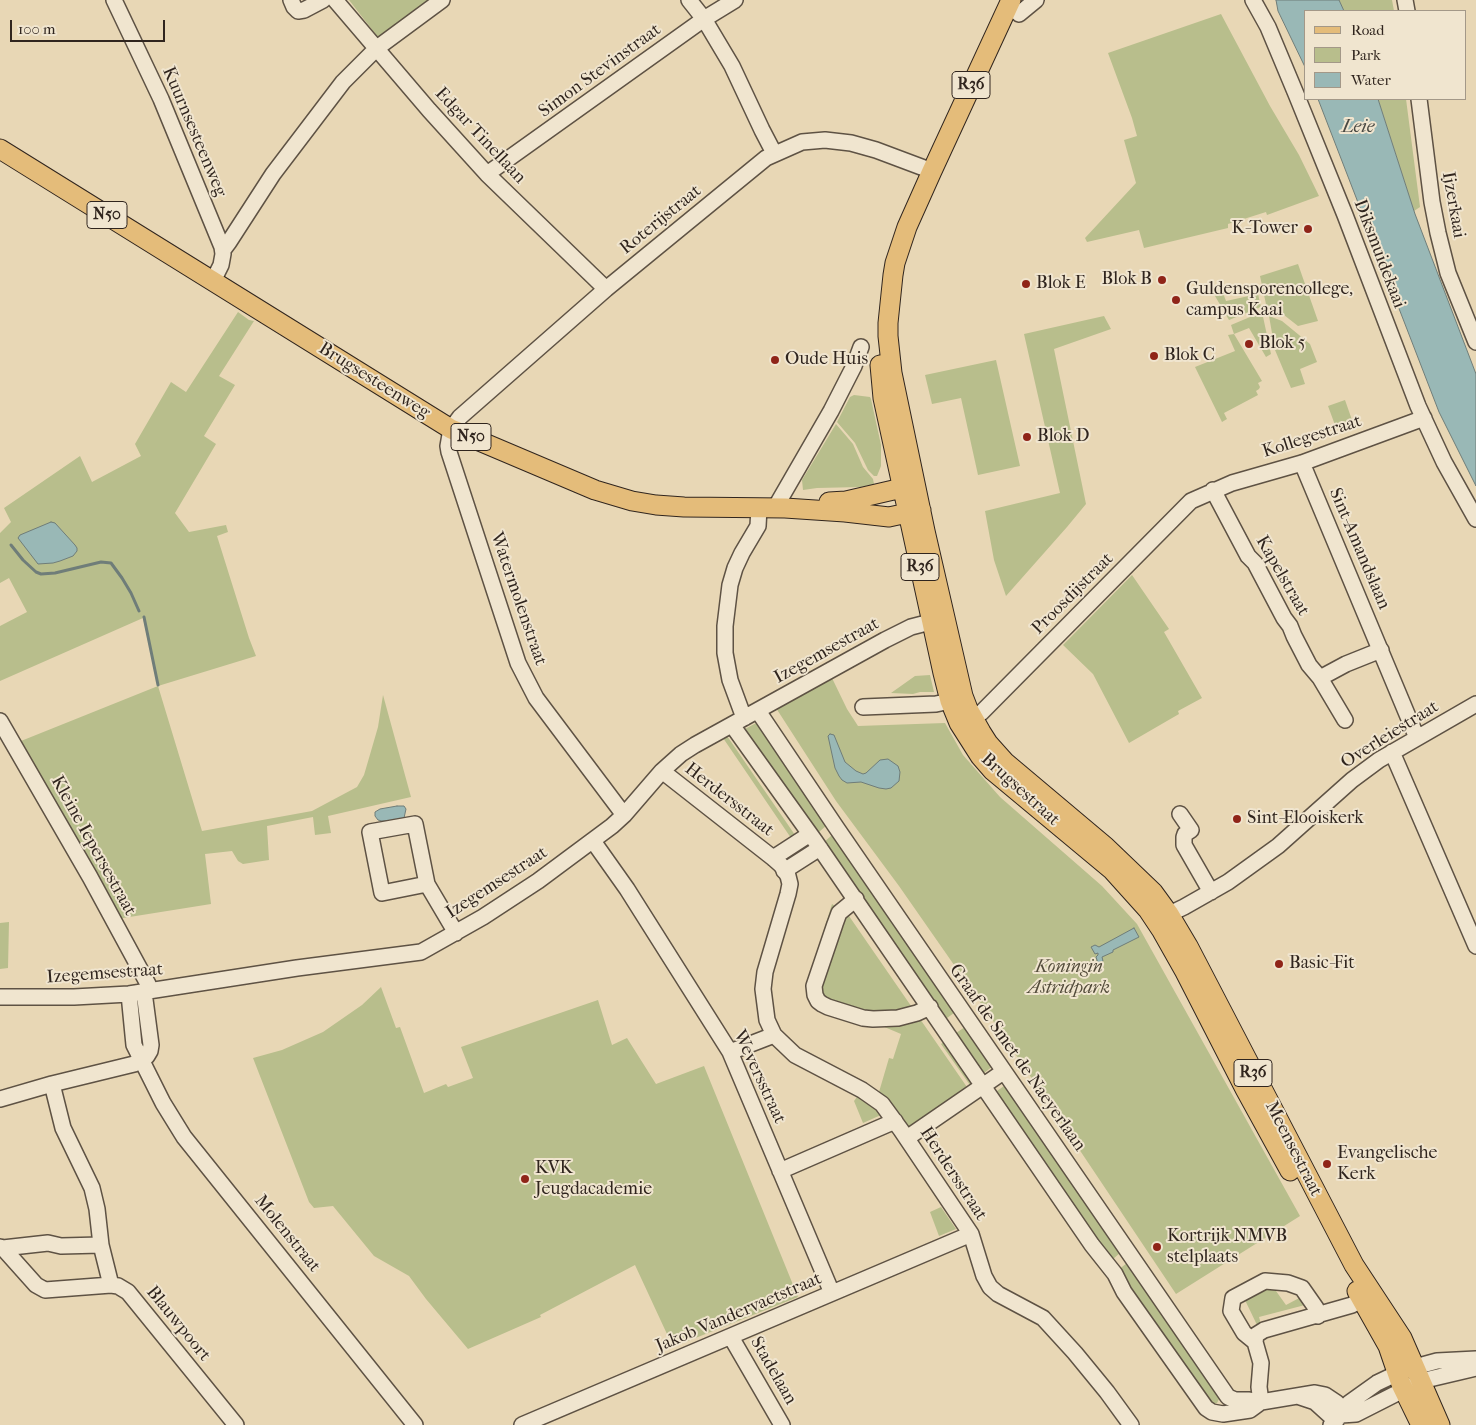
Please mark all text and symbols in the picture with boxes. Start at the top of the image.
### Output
scale bar [12,10,168,42]
legend [1304,10,1466,100]
street label: Simon Stevinstraat [535,19,665,123]
text: 100 m [18,20,56,38]
text: Road [1351,21,1384,39]
text: Park [1351,46,1381,64]
street label: Kuurnsesteenweg [157,64,231,200]
text: Water [1351,71,1391,89]
road number: R36 [952,72,990,98]
street label: Edgar Tinellaan [430,83,530,189]
water label: Leie [1342,116,1374,138]
street label: Ijzerkaai [1437,170,1469,240]
street label: Roterijstraat [616,181,706,259]
street label: Diksmuidekaai [1348,196,1410,312]
road number: N50 [87,202,127,228]
place label: K-Tower [1231,218,1298,240]
marker: K-Tower [1302,223,1314,235]
place label: Blok B [1102,269,1152,291]
place label: Blok E [1036,273,1086,295]
marker: Blok B [1156,274,1168,286]
marker: Blok E [1020,278,1032,290]
place label: Guldensporencollege, campus Kaai [1186,279,1353,322]
marker: Guldensporencollege, campus Kaai [1170,294,1182,306]
place label: Blok 5 [1259,333,1305,355]
street label: Brugsesteenweg [314,338,434,424]
marker: Blok 5 [1243,338,1255,350]
place label: Blok C [1164,345,1215,367]
place label: Oude Huis [785,349,868,371]
marker: Blok C [1148,350,1160,362]
marker: Oude Huis [769,354,781,366]
street label: Kollegestraat [1260,411,1364,463]
road number: N50 [451,424,491,451]
place label: Blok D [1037,426,1089,448]
marker: Blok D [1021,431,1033,443]
street label: Sint-Amandslaan [1324,485,1394,613]
street label: Watermolenstraat [485,529,551,669]
street label: Kapelstraat [1250,532,1314,620]
street label: Proosdijstraat [1028,549,1118,639]
road number: R36 [901,554,939,580]
street label: Izegemsestraat [771,613,883,689]
street label: Overleiestraat [1337,696,1443,774]
street label: Brugsestraat [976,749,1064,831]
street label: Herdersstraat [680,759,778,841]
street label: Kleine Iepersestraat [46,772,140,920]
place label: Sint-Elooiskerk [1247,808,1364,830]
marker: Sint-Elooiskerk [1231,813,1243,825]
street label: Izegemsestraat [442,842,552,924]
place label: Basic-Fit [1289,953,1355,975]
park label: Koningin Astridpark [1028,957,1110,1000]
marker: Basic-Fit [1273,958,1285,970]
street label: Izegemsestraat [46,959,164,989]
street label: Graaf de Smet de Naeyerlaan [944,960,1090,1156]
street label: Weversstraat [728,1027,790,1127]
road number: R36 [1234,1060,1272,1086]
street label: Meensestraat [1260,1098,1326,1200]
street label: Herdersstraat [915,1123,991,1225]
place label: Evangelische Kerk [1337,1143,1437,1186]
place label: KVK Jeugdacademie [535,1158,652,1200]
marker: Evangelische Kerk [1321,1158,1333,1170]
marker: KVK Jeugdacademie [519,1173,531,1185]
street label: Molenstraat [249,1191,325,1277]
place label: Kortrijk NMVB stelplaats [1167,1226,1287,1268]
marker: Kortrijk NMVB stelplaats [1151,1241,1163,1253]
street label: Jakob Vandervaetstraat [653,1268,825,1358]
street label: Blauwpoort [141,1282,215,1366]
street label: Stadelaan [745,1333,801,1409]

